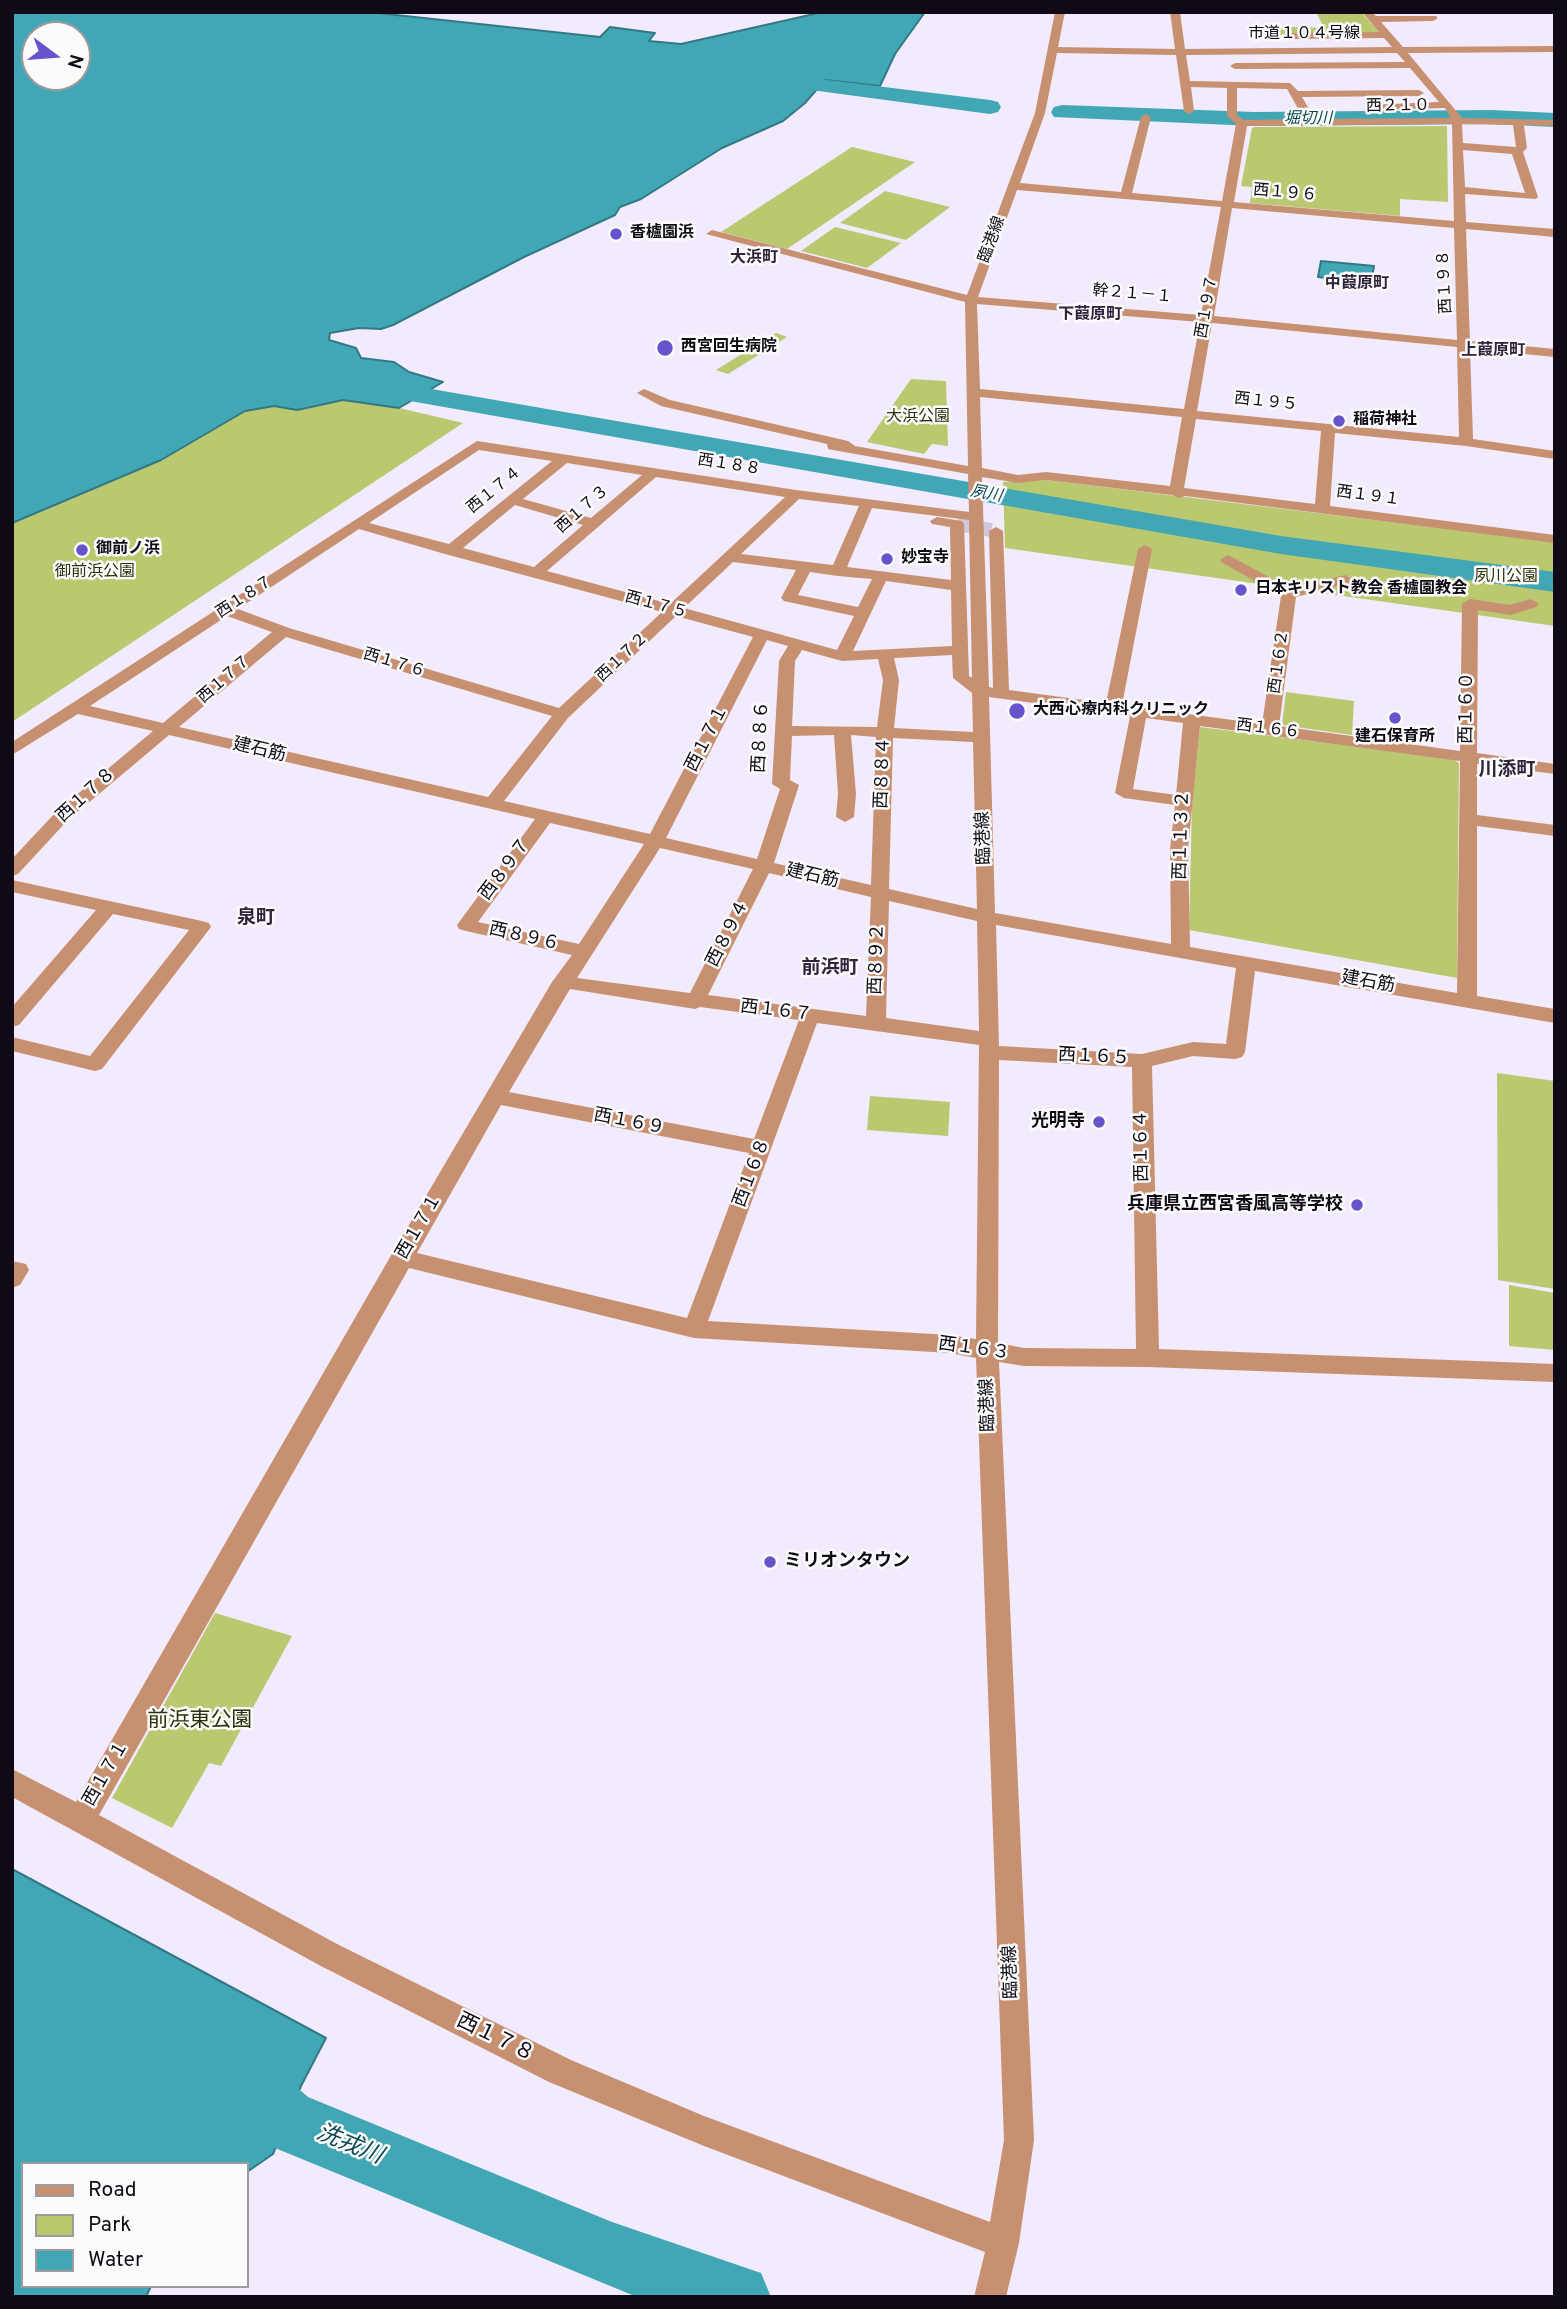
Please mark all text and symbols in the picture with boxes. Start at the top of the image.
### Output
north arrow [21,21,91,91]
street label: 市道１０４号線 [1248,25,1360,45]
text: N [61,51,88,71]
street label: 西２１０ [1366,97,1430,117]
water label: 堀切川 [1284,110,1332,130]
street label: 西１９６ [1252,182,1318,206]
street label: 臨港線 [976,214,1010,266]
place label: 香櫨園浜 [630,224,694,244]
marker: 香櫨園浜 [608,226,624,242]
district label: 大浜町 [730,249,778,269]
street label: 西１９８ [1435,250,1457,314]
street label: 西１９７ [1193,274,1223,340]
district label: 中葭原町 [1325,275,1389,295]
street label: 幹２１－１ [1091,282,1173,308]
district label: 下葭原町 [1058,306,1122,326]
marker: 西宮回生病院 [655,338,675,358]
place label: 西宮回生病院 [681,338,777,358]
district label: 上葭原町 [1461,342,1525,362]
street label: 西１９５ [1233,390,1299,416]
park label: 大浜公園 [886,408,950,428]
place label: 稲荷神社 [1353,411,1417,431]
marker: 稲荷神社 [1331,413,1347,429]
street label: 西１８８ [696,452,762,480]
street label: 西１７４ [464,463,526,519]
street label: 西１７３ [553,482,613,538]
water label: 夙川 [969,483,1003,507]
street label: 西１９１ [1335,483,1401,511]
place label: 御前ノ浜 [96,540,160,560]
marker: 御前ノ浜 [74,542,90,558]
place label: 妙宝寺 [901,549,949,569]
marker: 妙宝寺 [879,551,895,567]
park label: 御前浜公園 [55,563,135,583]
park label: 夙川公園 [1474,568,1538,588]
street label: 西１８７ [213,573,277,623]
place label: 日本キリスト教会 香櫨園教会 [1255,580,1467,600]
marker: 日本キリスト教会 香櫨園教会 [1233,582,1249,598]
street label: 西１７５ [623,588,689,624]
street label: 西１７２ [593,629,653,687]
street label: 西１６２ [1266,629,1294,695]
street label: 西１７６ [361,645,427,683]
street label: 西１７７ [195,652,255,708]
street label: 西１６０ [1457,672,1479,744]
street label: 西８８６ [749,700,775,774]
marker: 大西心療内科クリニック [1007,701,1027,721]
place label: 大西心療内科クリニック [1033,701,1209,721]
street label: 西１７１ [682,702,734,776]
marker: 建石保育所 [1387,710,1403,726]
street label: 西１６６ [1235,717,1301,743]
place label: 建石保育所 [1355,728,1435,748]
street label: 建石筋 [230,734,288,768]
street label: 西８８４ [872,737,896,809]
district label: 川添町 [1479,760,1535,782]
street label: 西１７８ [53,764,121,828]
street label: 西１１３２ [1171,790,1195,880]
street label: 臨港線 [973,811,997,865]
street label: 西８９７ [476,835,536,905]
street label: 建石筋 [783,860,841,894]
street label: 西８９４ [703,897,755,971]
district label: 泉町 [237,908,275,930]
street label: 西８９６ [486,919,562,957]
street label: 西８９２ [866,923,890,995]
district label: 前浜町 [802,958,858,980]
street label: 建石筋 [1340,968,1396,998]
street label: 西１６７ [739,997,813,1027]
street label: 西１６５ [1057,1045,1131,1071]
street label: 西１６９ [592,1106,666,1140]
street label: 西１６４ [1132,1110,1154,1182]
place label: 光明寺 [1031,1111,1085,1133]
marker: 光明寺 [1091,1114,1107,1130]
street label: 西１６８ [730,1136,776,1210]
street label: 西１７１ [393,1190,447,1264]
place label: 兵庫県立西宮香風高等学校 [1127,1194,1343,1216]
marker: 兵庫県立西宮香風高等学校 [1349,1197,1365,1213]
street label: 西１６３ [937,1334,1011,1366]
street label: 臨港線 [977,1378,1001,1432]
place label: ミリオンタウン [784,1551,910,1573]
marker: ミリオンタウン [762,1554,778,1570]
park label: 前浜東公園 [148,1709,252,1735]
street label: 西１７１ [80,1737,134,1811]
street label: 臨港線 [1000,1945,1024,1999]
street label: 西１７８ [452,2009,538,2069]
water label: 洗戎川 [312,2120,386,2172]
legend [21,2162,248,2288]
text: Road [88,2177,137,2204]
text: Park [88,2212,131,2239]
text: Water [88,2247,143,2274]

